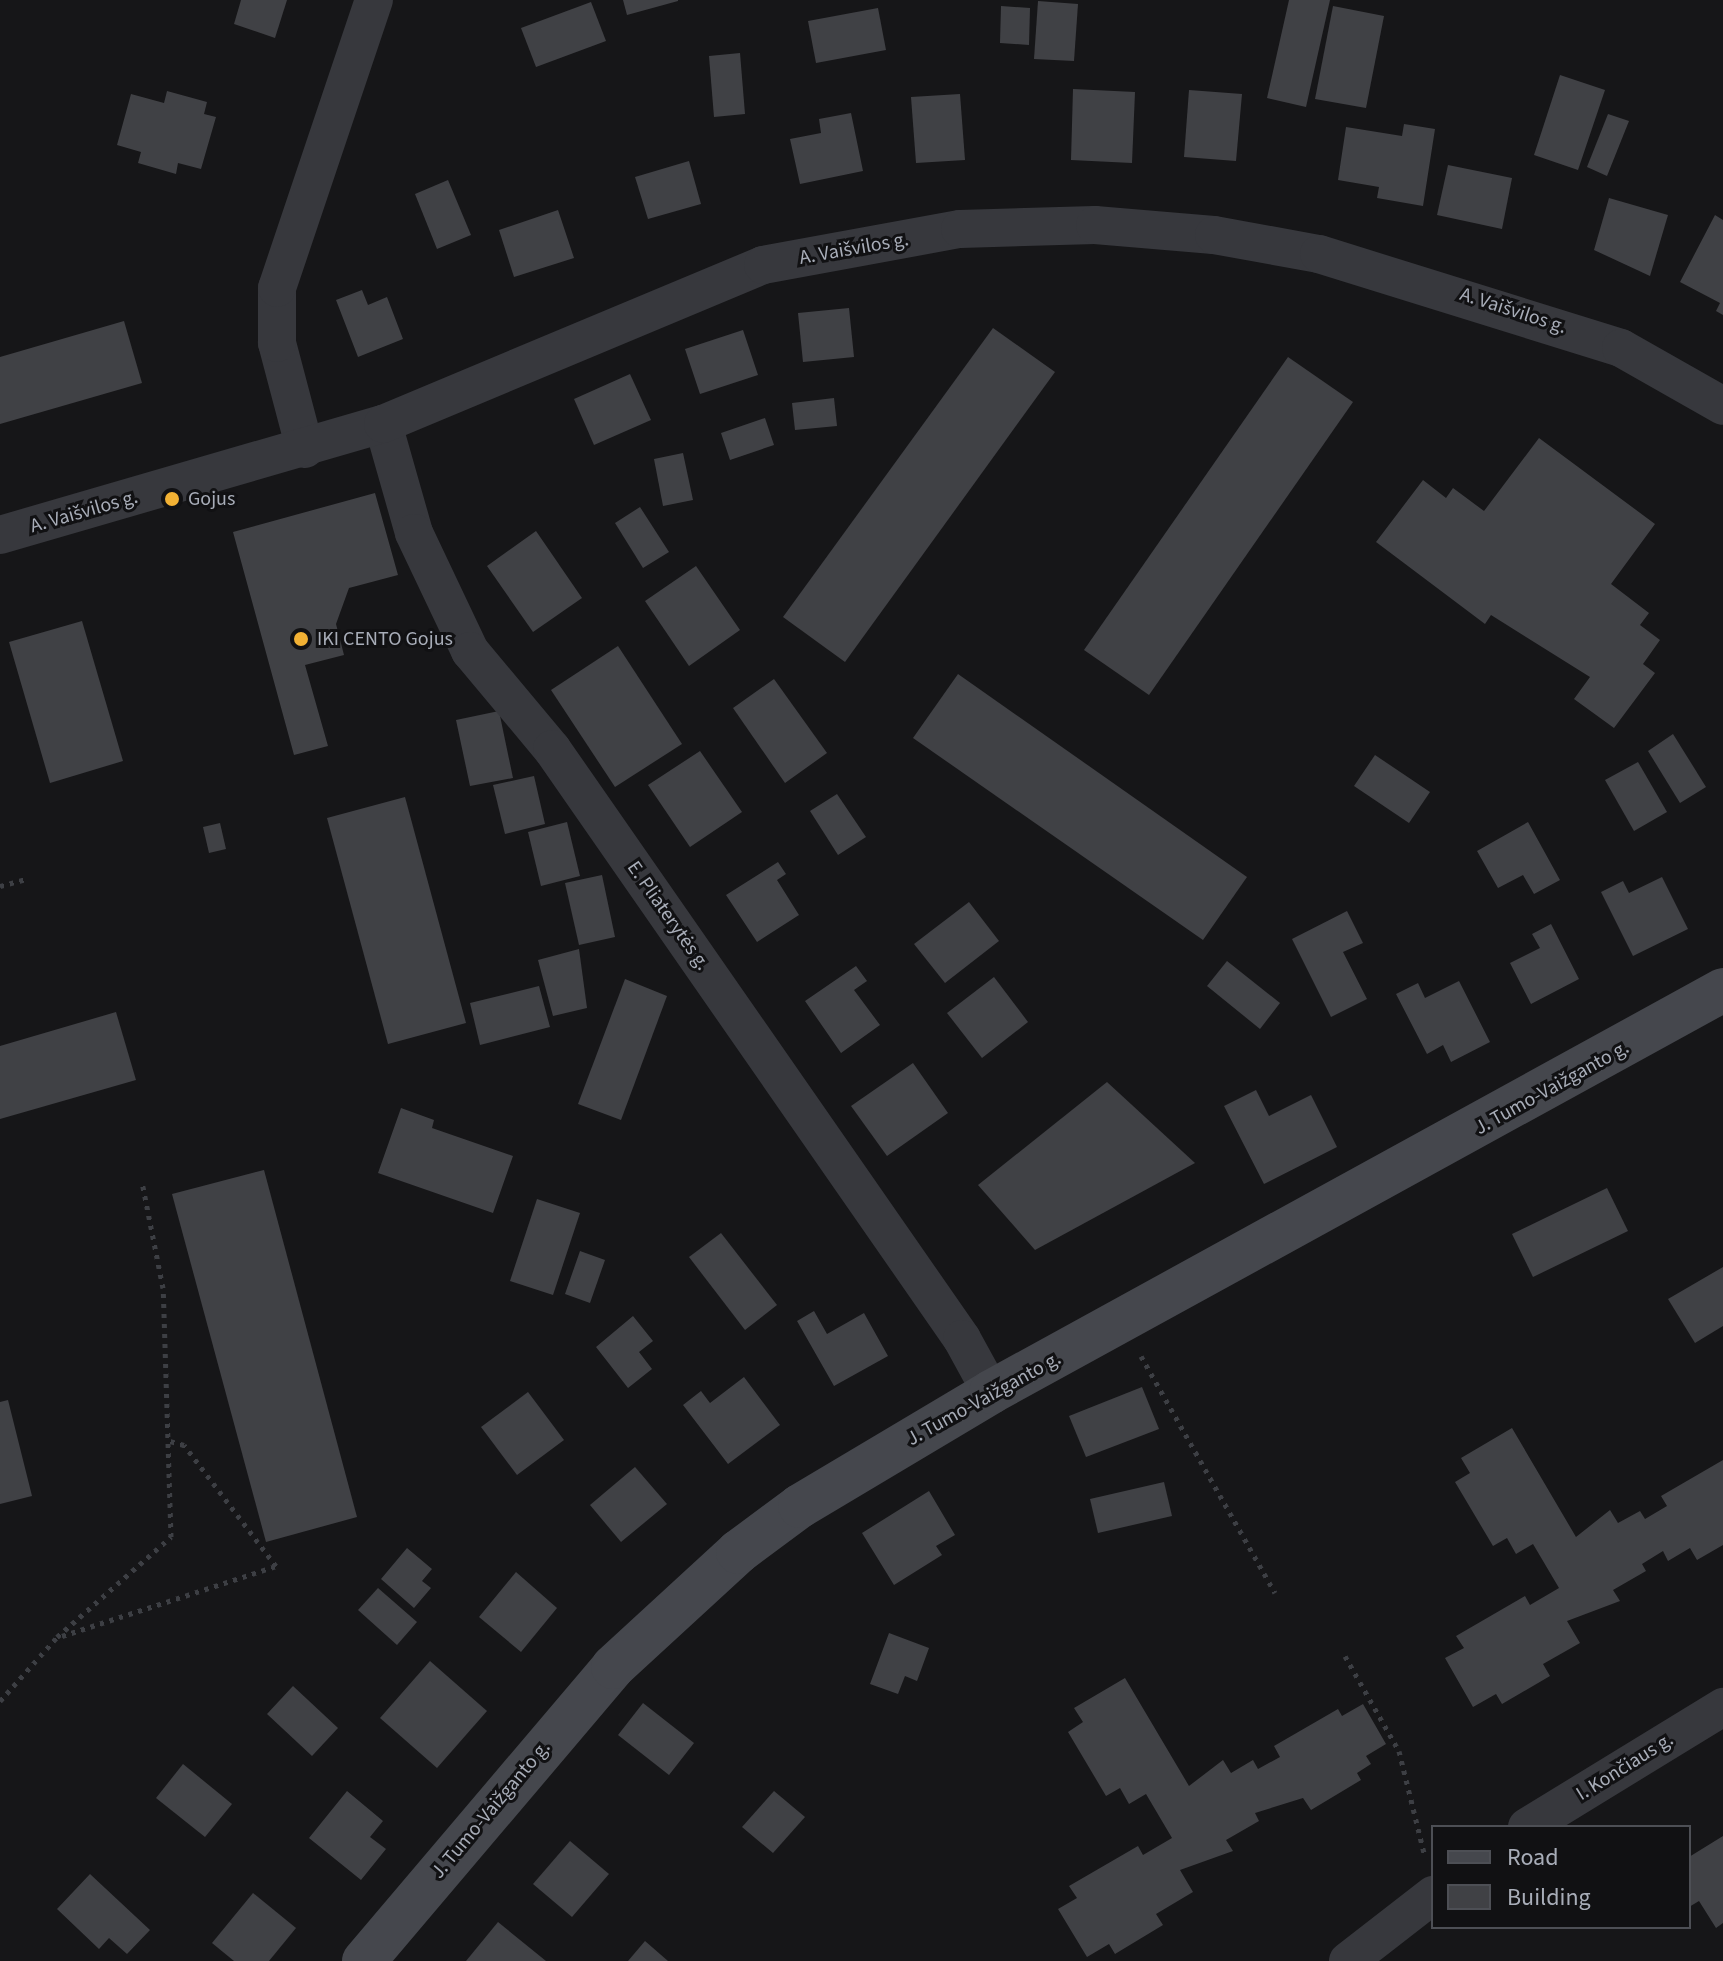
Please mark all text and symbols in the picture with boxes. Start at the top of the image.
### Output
street label: A. Vaišvilos g. [797,228,911,270]
street label: A. Vaišvilos g. [1457,282,1569,340]
street label: A. Vaišvilos g. [28,485,140,539]
place label: Gojus [188,487,235,511]
marker: Gojus [163,490,181,508]
place label: IKI CENTO Gojus [317,627,453,651]
marker: IKI CENTO Gojus [292,630,310,648]
street label: E. Pliaterytės g. [622,857,714,975]
street label: J. Tumo-Vaižganto g. [1471,1036,1633,1140]
street label: J. Tumo-Vaižganto g. [903,1347,1065,1451]
street label: I. Končiaus g. [1572,1728,1678,1806]
street label: J. Tumo-Vaižganto g. [426,1736,556,1884]
legend [1431,1825,1691,1929]
text: Road [1507,1840,1559,1875]
text: Building [1507,1880,1591,1915]

